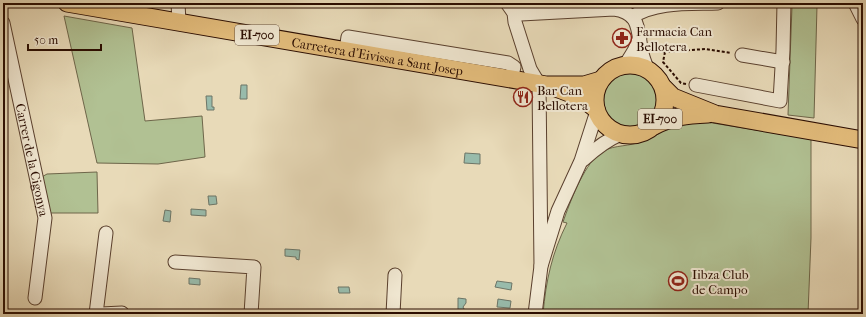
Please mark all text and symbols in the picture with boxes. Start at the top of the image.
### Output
place label: Farmacia Can Bellotera [636,24,712,54]
road number: EI-700 [235,25,279,45]
scale bar [28,26,101,52]
pharmacy icon: Farmacia Can Bellotera [611,27,633,49]
text: 50 m [34,33,58,47]
street label: Carretera d'Eivissa a Sant Josep [290,35,464,79]
place label: Bar Can Bellotera [537,83,589,113]
restaurant icon: Bar Can Bellotera [512,86,534,108]
street label: Carrer de la Cigonya [13,102,52,219]
road number: EI-700 [638,109,682,129]
place label: Iibza Club de Campo [692,267,749,297]
sports icon: Iibza Club de Campo [667,270,689,292]

